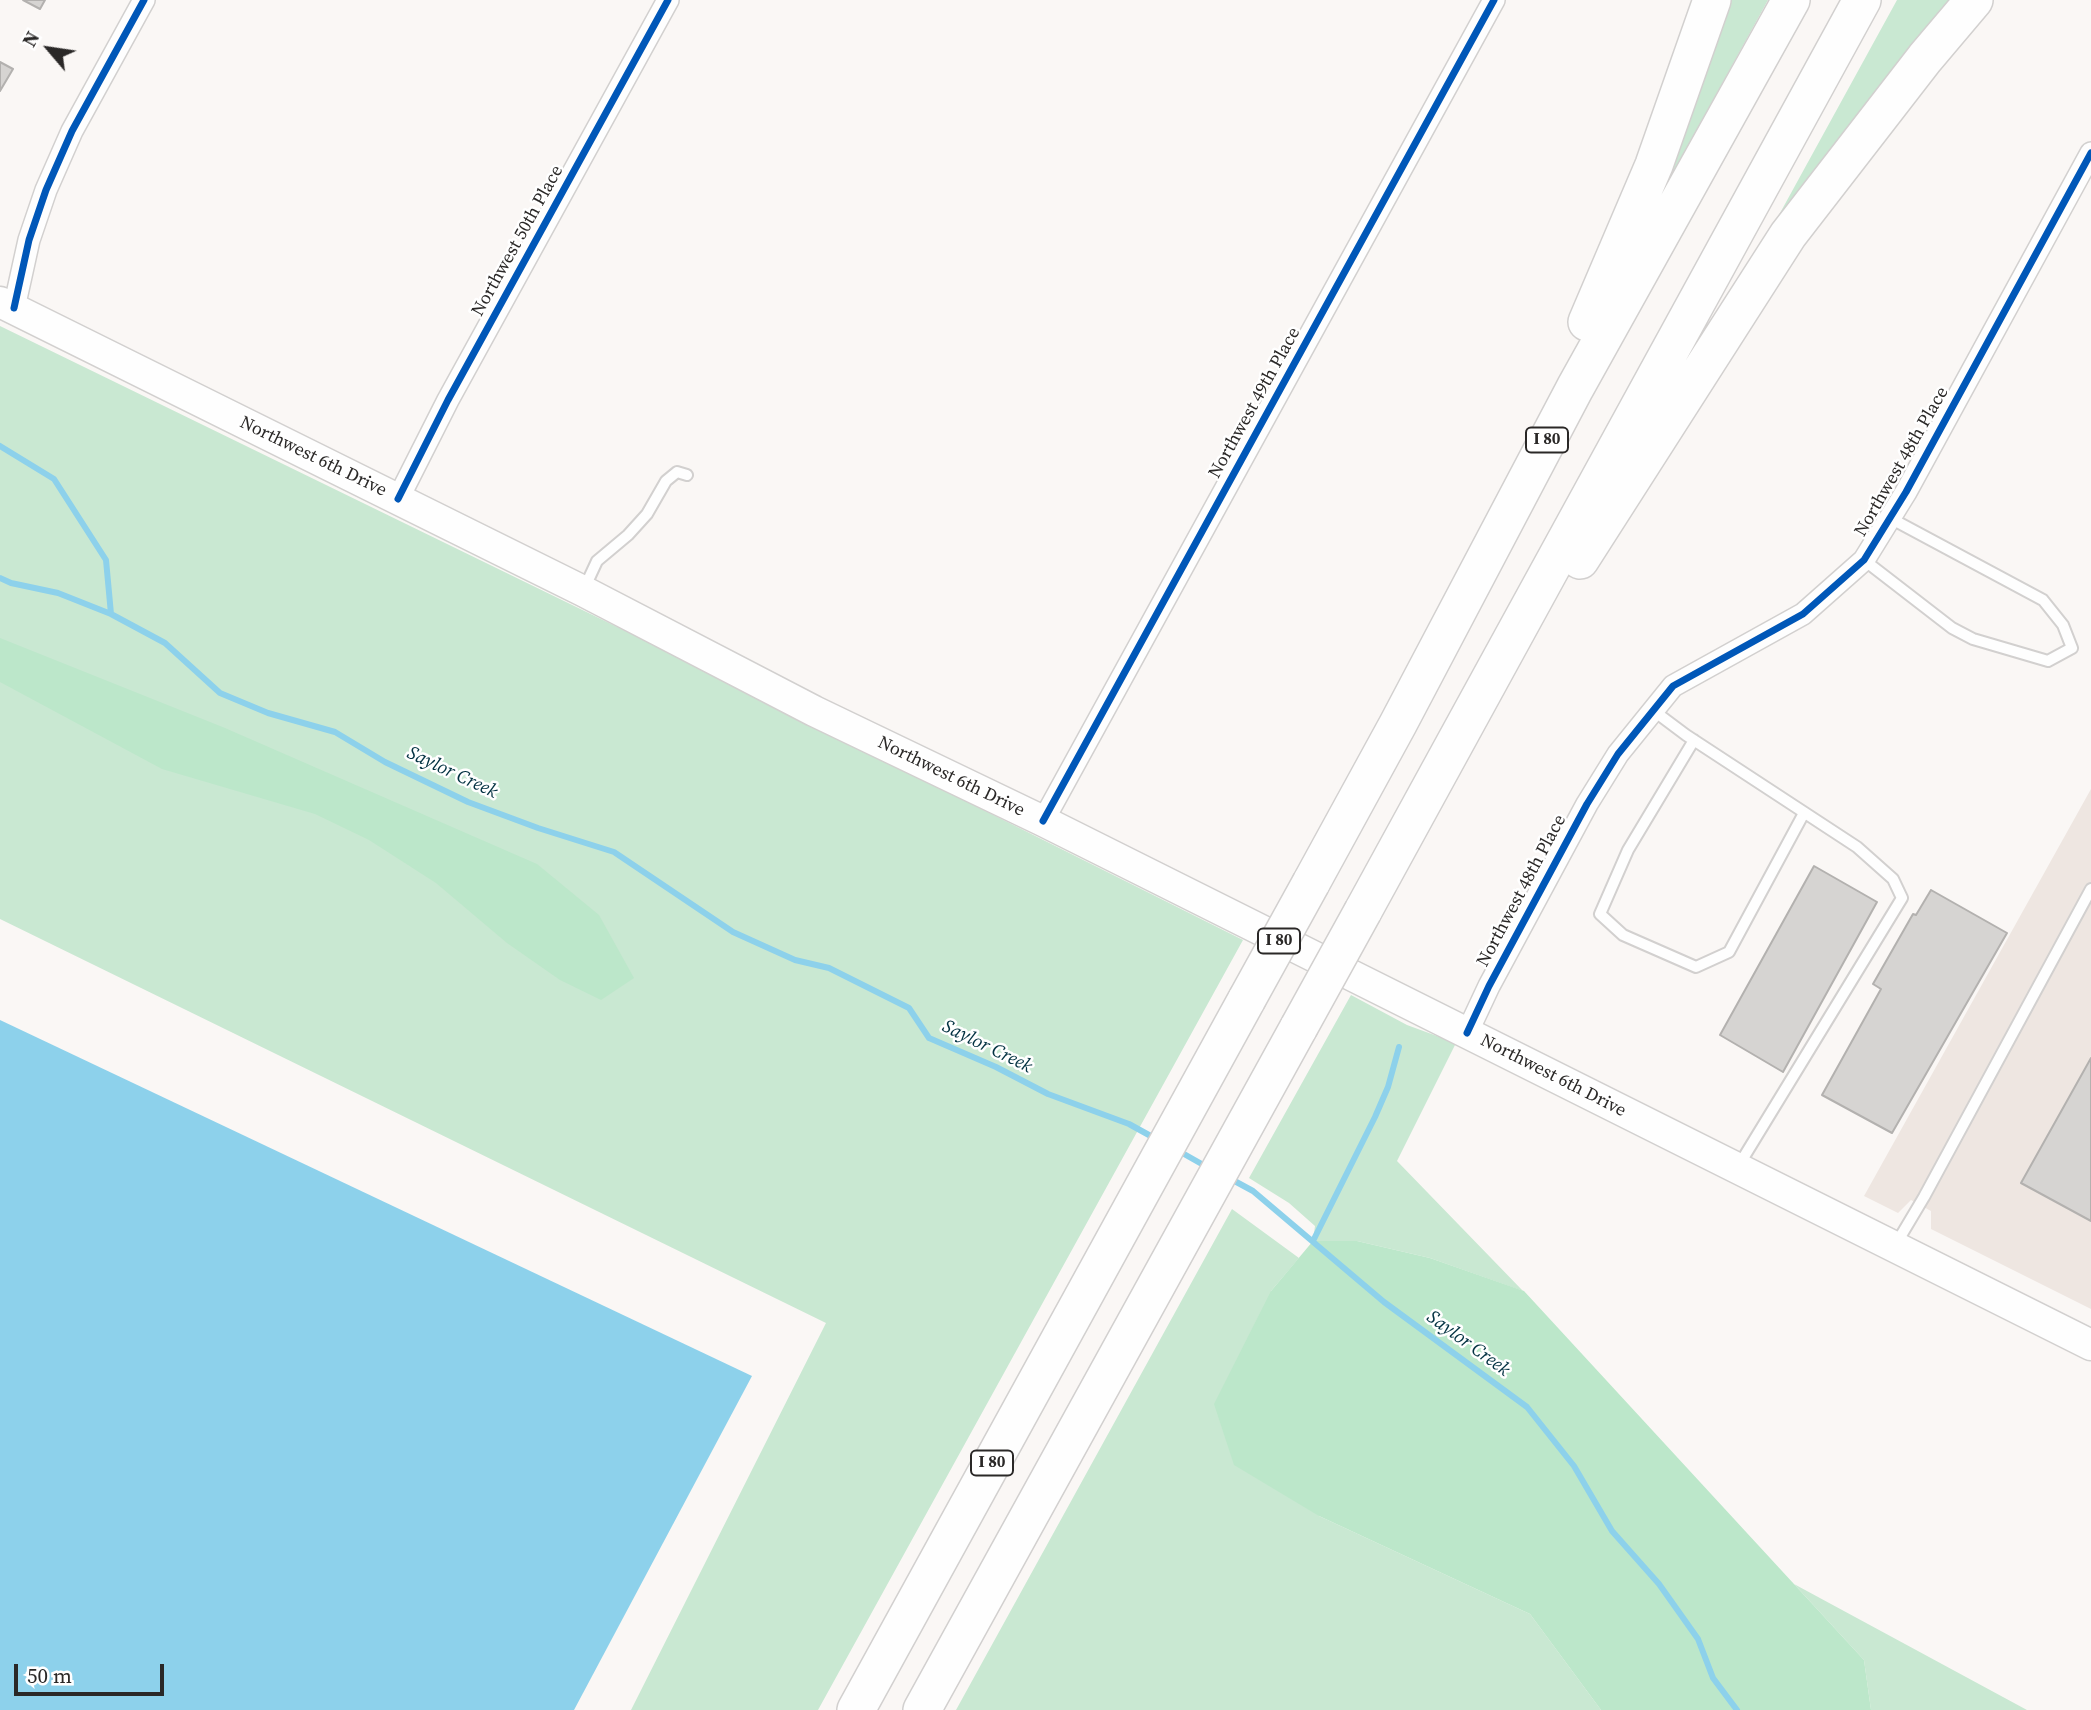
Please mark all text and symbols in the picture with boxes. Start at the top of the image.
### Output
north arrow [14,14,84,84]
text: N [16,26,45,51]
street label: Northwest 50th Place [468,162,568,320]
street label: Northwest 49th Place [1205,324,1305,482]
street label: Northwest 48th Place [1850,383,1954,541]
street label: Northwest 6th Drive [236,412,390,502]
road number: I 80 [1526,428,1568,452]
street label: Northwest 6th Drive [874,732,1028,822]
water label: Saylor Creek [403,742,501,804]
street label: Northwest 48th Place [1473,811,1571,971]
road number: I 80 [1258,928,1300,953]
water label: Saylor Creek [938,1015,1036,1079]
street label: Northwest 6th Drive [1477,1030,1629,1122]
water label: Saylor Creek [1422,1306,1514,1382]
road number: I 80 [971,1450,1013,1476]
scale bar [18,1650,168,1694]
text: 50 m [27,1661,72,1690]

